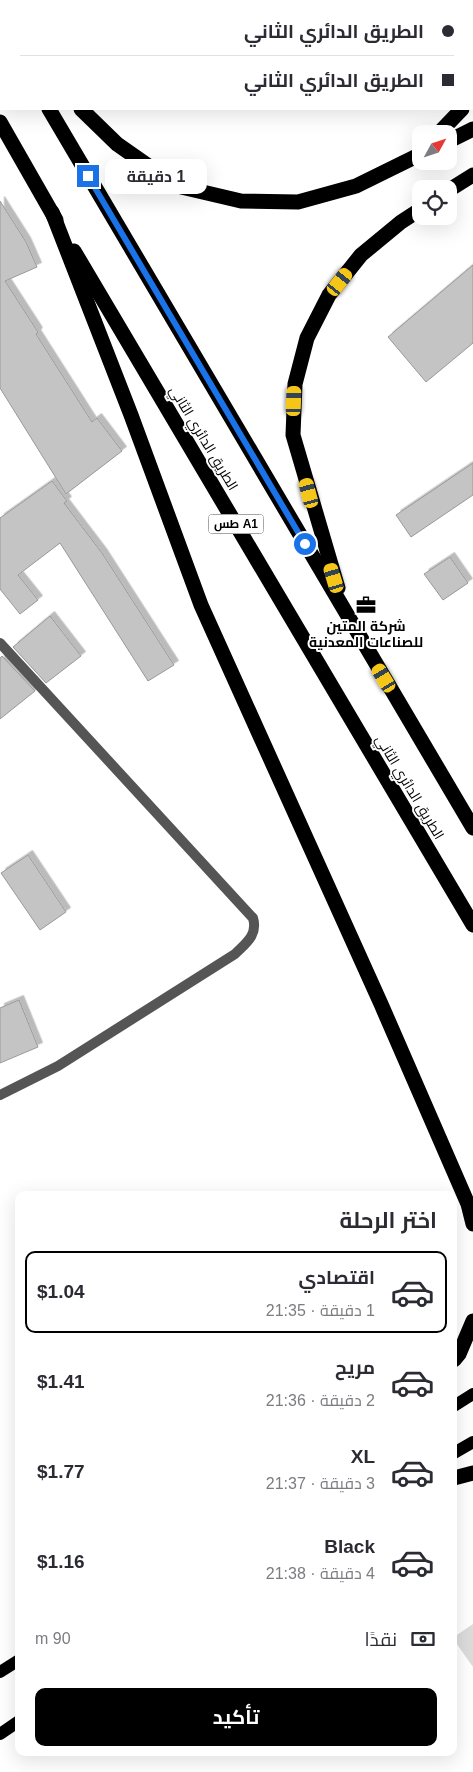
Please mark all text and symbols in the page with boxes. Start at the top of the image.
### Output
text: الطريق الدائري الثاني [244,21,424,42]
text: الطريق الدائري الثاني [244,70,424,91]
north arrow [412,125,458,170]
map controls [412,125,457,225]
callout: 1 دقيقة [106,158,208,194]
route end [77,165,99,187]
text: 1 دقيقة [127,168,185,185]
button: locate [412,180,457,225]
car [324,266,355,298]
street label: الطريق الدائري الثاني [163,383,241,495]
car [285,386,302,416]
car [297,477,320,509]
road number: طس A1 [208,514,264,534]
route start [294,533,316,555]
car [322,561,345,595]
office icon: شركة المتين للصناعات المعدنية [355,594,377,616]
place label: شركة المتين للصناعات المعدنية [309,618,423,650]
car [369,661,398,695]
street label: الطريق الدائري الثاني [369,732,447,844]
text: اختر الرحلة [339,1208,437,1233]
text: اقتصادي [299,1267,375,1288]
icon: car [390,1270,435,1315]
text: $1.04 [37,1281,85,1302]
text: 1 دقيقة · 21:35 [266,1302,375,1319]
text: مريح [335,1357,375,1378]
icon: car [390,1360,435,1405]
text: $1.41 [37,1371,85,1392]
text: 2 دقيقة · 21:36 [266,1392,375,1409]
text: XL [351,1446,375,1467]
icon: car [390,1450,435,1495]
text: $1.77 [37,1461,85,1482]
text: 3 دقيقة · 21:37 [266,1475,375,1492]
text: Black [324,1536,375,1557]
icon: car [390,1540,435,1585]
text: $1.16 [37,1551,85,1572]
text: 4 دقيقة · 21:38 [266,1565,375,1582]
icon: cash [409,1625,437,1653]
text: نقدًا [365,1629,397,1650]
text: 90 m [35,1630,71,1647]
button: تأكيد [35,1688,437,1746]

